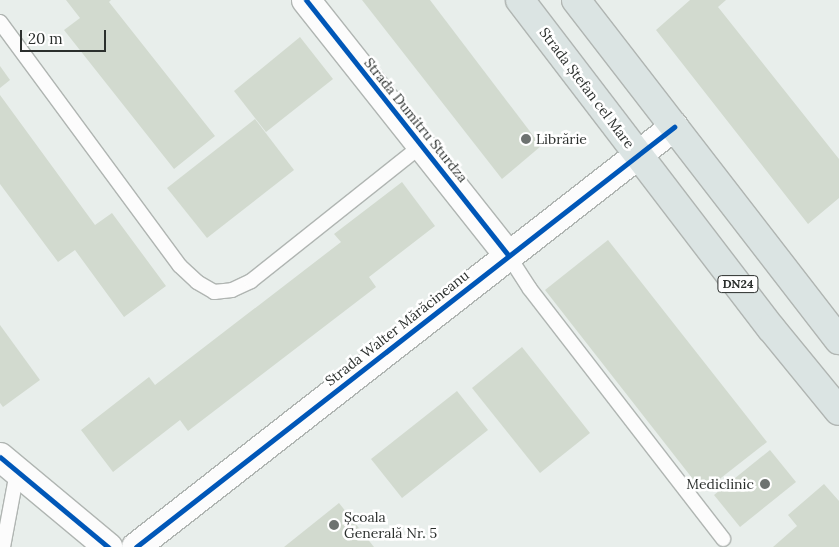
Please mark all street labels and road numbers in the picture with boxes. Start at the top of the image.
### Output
street label: Strada Ștefan cel Mare [536,24,638,152]
street label: Strada Dumitru Sturdza [361,54,471,186]
street label: Strada Walter Mărăcineanu [322,267,472,389]
road number: DN24 [717,274,759,294]

